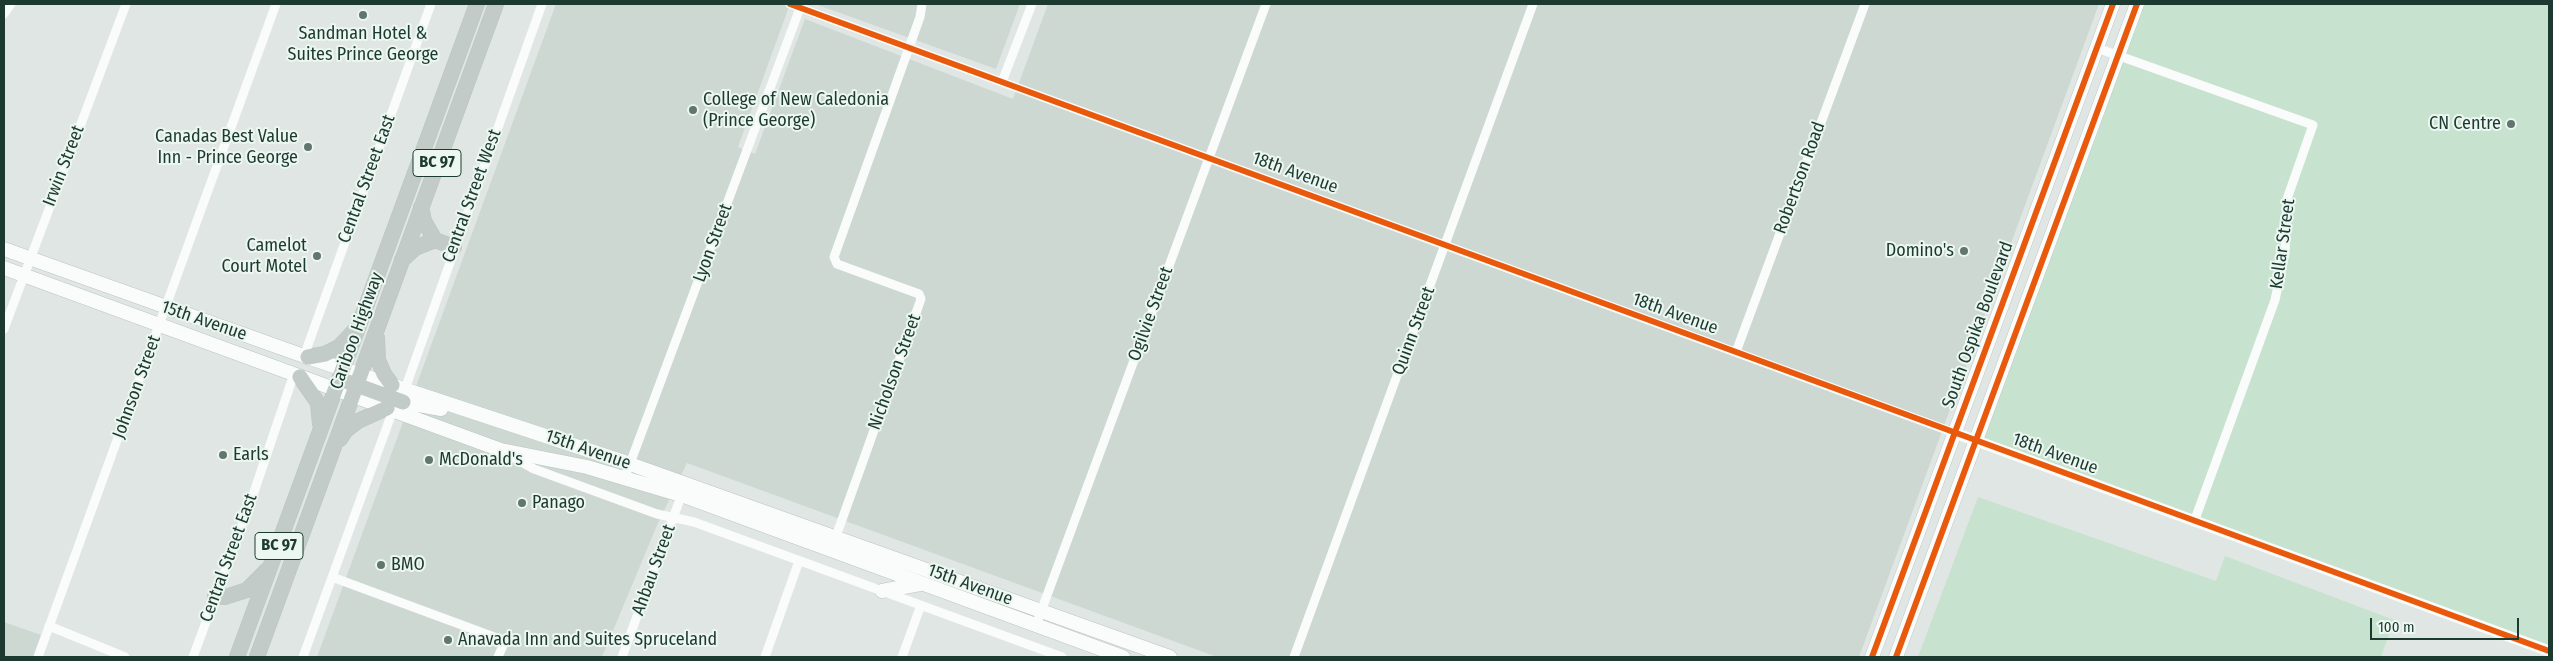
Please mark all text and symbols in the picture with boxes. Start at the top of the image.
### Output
marker: Sandman Hotel & Suites Prince George [357,9,369,21]
place label: Sandman Hotel & Suites Prince George [288,23,438,66]
place label: College of New Caledonia (Prince George) [703,89,889,132]
marker: College of New Caledonia (Prince George) [687,104,699,116]
street label: Central Street East [334,112,400,246]
place label: CN Centre [2429,113,2501,135]
marker: CN Centre [2505,118,2517,130]
street label: Robertson Road [1770,119,1830,237]
street label: Irwin Street [39,122,89,210]
place label: Canadas Best Value Inn - Prince George [155,126,298,168]
street label: Central Street West [438,126,506,266]
marker: Canadas Best Value Inn - Prince George [302,141,314,153]
street label: 18th Avenue [1249,148,1341,198]
road number: BC 97 [413,150,461,177]
street label: Kellar Street [2266,197,2300,291]
street label: Lyon Street [689,201,737,285]
place label: Camelot Court Motel [221,235,307,278]
street label: South Ospika Boulevard [1938,239,2018,411]
place label: Domino's [1886,240,1954,262]
marker: Domino's [1958,245,1970,257]
marker: Camelot Court Motel [311,250,323,262]
street label: Ogilvie Street [1124,264,1178,364]
street label: Cariboo Highway [326,270,388,392]
street label: Quinn Street [1388,284,1440,378]
street label: 18th Avenue [1629,289,1721,339]
street label: 15th Avenue [158,296,250,346]
street label: Nicholson Street [864,311,926,433]
street label: Johnson Street [108,332,166,442]
street label: 15th Avenue [542,425,634,475]
street label: 18th Avenue [2009,429,2101,479]
place label: Earls [233,444,269,466]
marker: Earls [217,449,229,461]
place label: McDonald's [439,449,523,471]
marker: McDonald's [423,454,435,466]
street label: Central Street East [196,491,262,625]
place label: Panago [532,492,585,514]
marker: Panago [516,497,528,509]
street label: Ahbau Street [628,522,680,618]
road number: BC 97 [255,532,303,560]
place label: BMO [391,554,425,576]
marker: BMO [375,559,387,571]
street label: 15th Avenue [925,560,1015,610]
scale bar [2373,608,2522,640]
text: 100 m [2378,618,2415,636]
place label: Anavada Inn and Suites Spruceland [458,629,717,651]
marker: Anavada Inn and Suites Spruceland [442,634,454,646]

